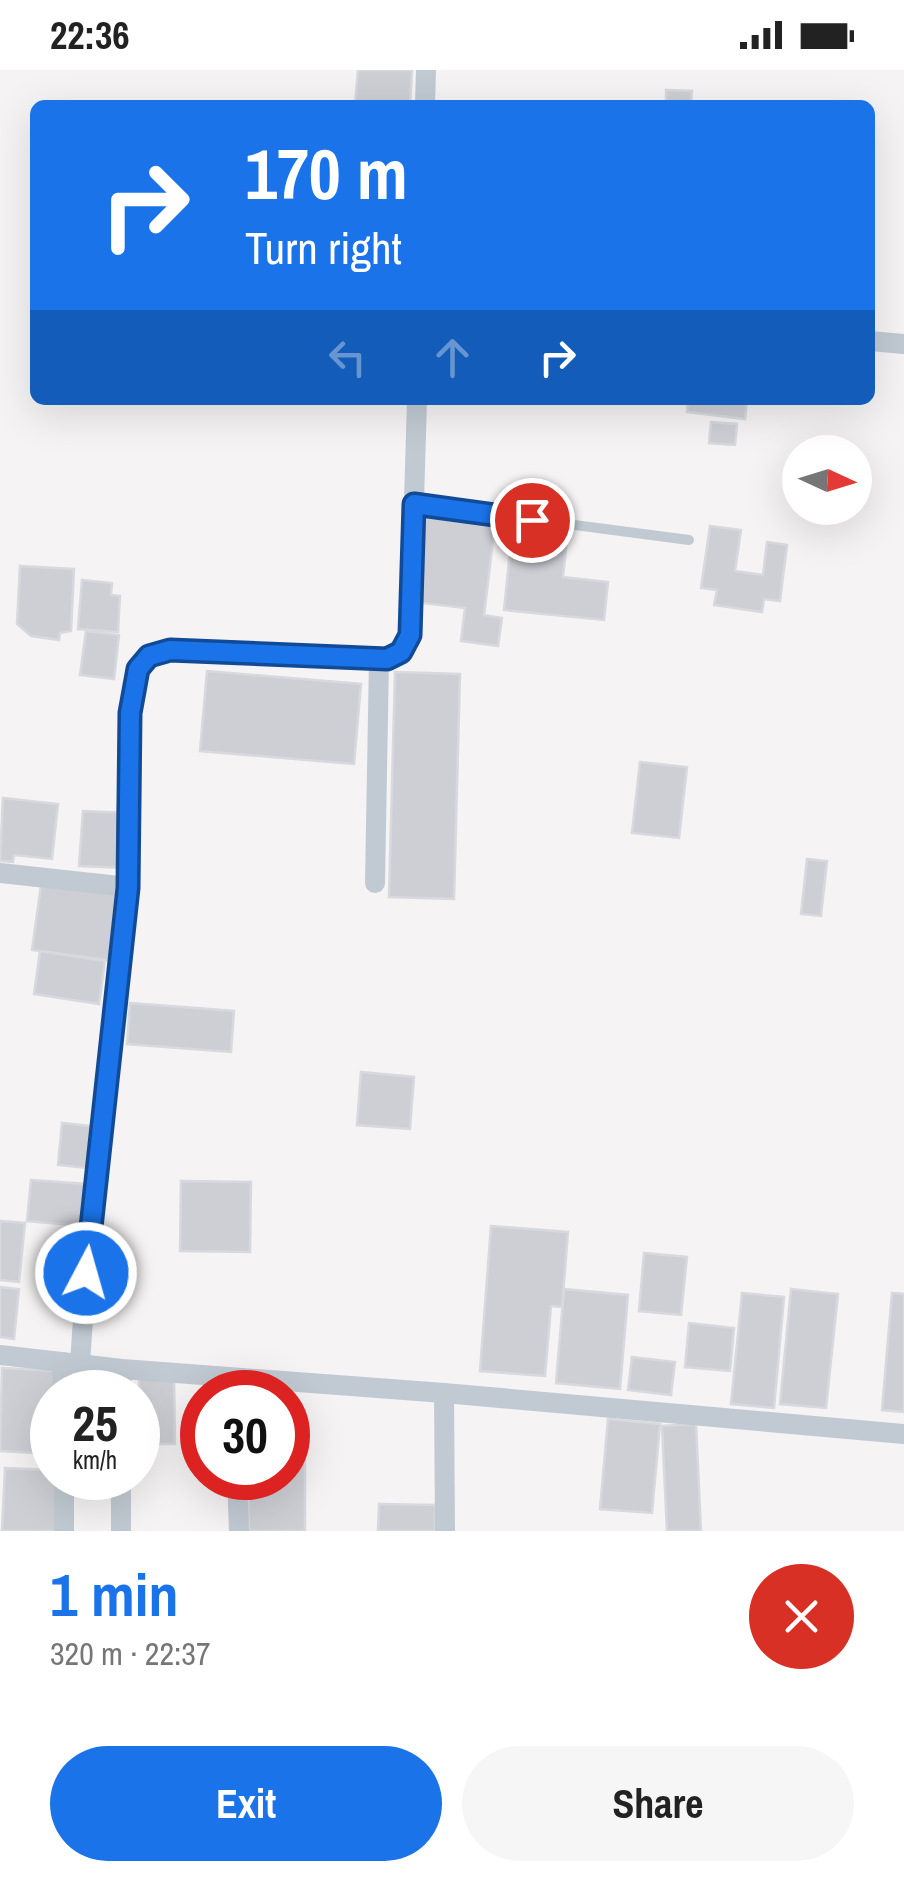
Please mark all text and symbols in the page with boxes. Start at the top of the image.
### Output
text: 22:36 [50,10,130,61]
text: 170 m [245,127,408,221]
icon: right [80,140,210,270]
text: Turn right [245,217,402,278]
icon: left [320,330,375,385]
icon: ahead [425,330,480,385]
icon: right [530,330,585,385]
north arrow [782,435,872,525]
map controls [782,435,872,525]
pin [490,478,575,563]
icon: arrive [505,493,560,548]
position arrow [34,1221,138,1325]
speed limit sign: 30 [180,1370,310,1500]
text: 25 [72,1389,118,1457]
text: km/h [73,1443,117,1477]
text: 1 min [50,1554,179,1635]
button: close [749,1564,854,1669]
text: 320 m · 22:37 [50,1632,210,1675]
button: Exit [50,1746,442,1861]
button: Share [462,1746,854,1861]

